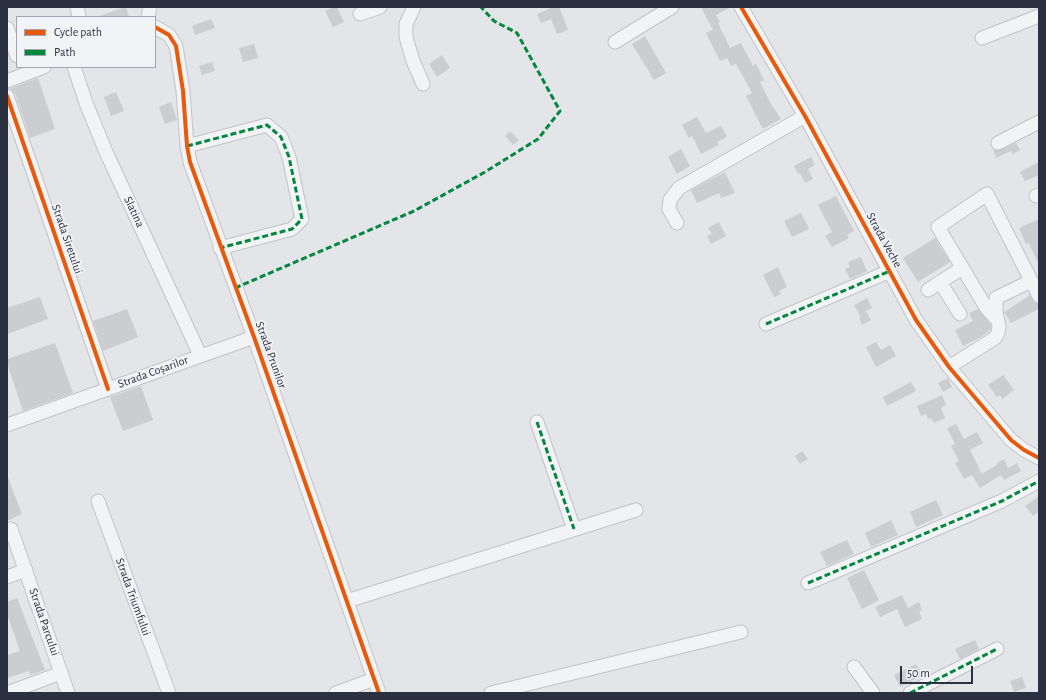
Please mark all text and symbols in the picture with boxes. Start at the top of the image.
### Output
legend [16,16,156,68]
text: Cycle path [54,26,102,38]
text: Path [54,46,76,58]
street label: Slatina [121,194,147,230]
street label: Strada Siretului [48,202,86,276]
street label: Strada Veche [863,210,905,270]
street label: Strada Prunilor [252,320,290,390]
street label: Strada Coșarilor [116,353,190,391]
street label: Strada Triumfului [112,556,154,638]
street label: Strada Parcului [26,586,62,658]
scale bar [902,658,975,684]
text: 50 m [907,667,930,679]

